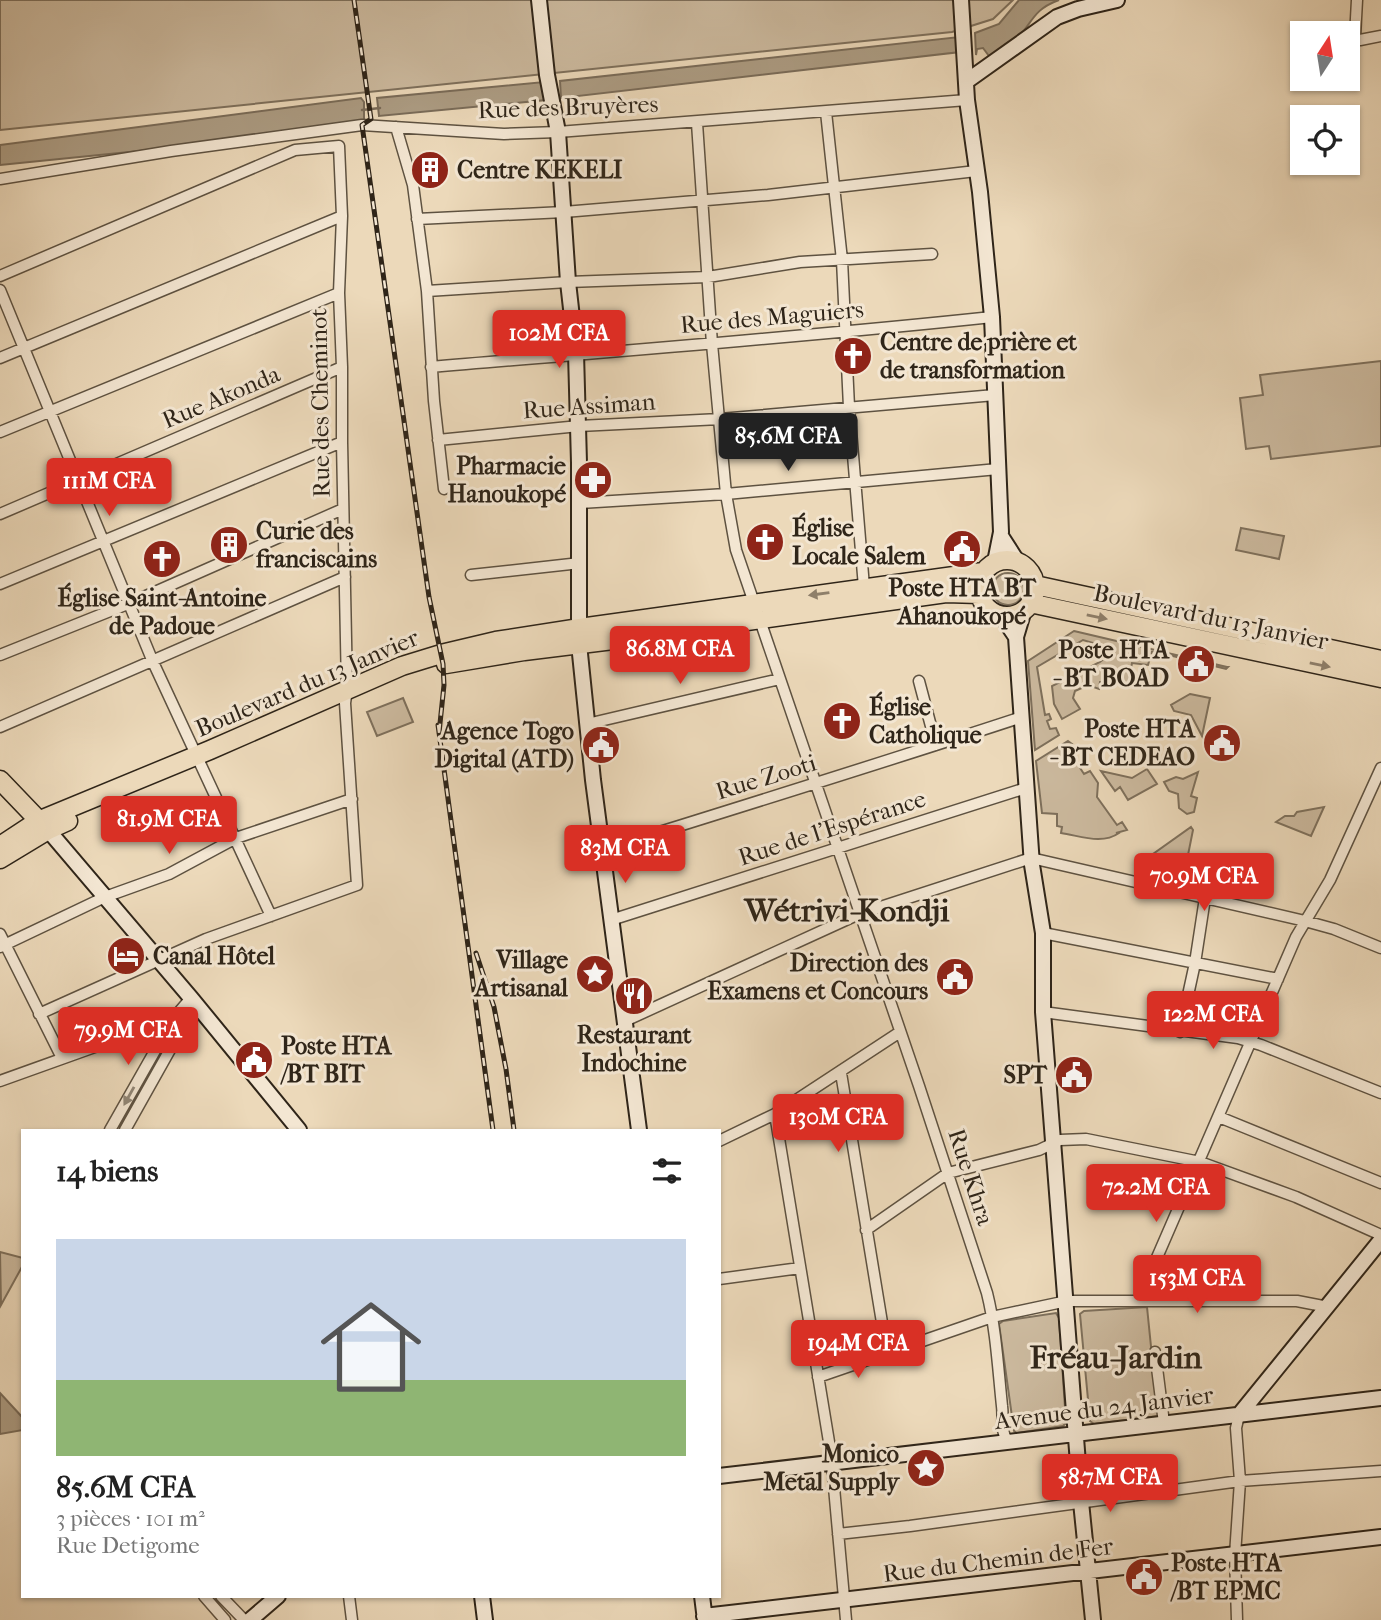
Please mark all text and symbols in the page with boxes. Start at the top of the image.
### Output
north arrow [1290,21,1360,91]
map controls [1290,21,1360,175]
street label: Rue des Bruyères [477,90,659,124]
button: locate [1290,105,1360,175]
building icon: Centre KEKELI [409,149,451,191]
place label: Centre KEKELI [457,156,623,184]
street label: Rue des Maguiers [679,295,865,339]
street label: Rue des Cheminot [304,308,336,498]
pin: 102M CFA [487,310,631,370]
text: 102M CFA [509,319,609,346]
place label: Centre de prière et de transformation [880,328,1077,384]
church icon: Centre de prière et de transformation [832,335,874,377]
street label: Rue Akonda [158,359,285,434]
street label: Rue Assiman [522,387,656,425]
pin: 85.6M CFA [708,414,868,473]
text: 85.6M CFA [735,422,841,449]
place label: Pharmacie Hanoukopé [448,452,566,508]
pin: 111M CFA [37,458,181,518]
pharmacy icon: Pharmacie Hanoukopé [572,459,614,501]
text: 111M CFA [63,467,155,494]
place label: Église Locale Salem [792,512,927,570]
place label: Curie des franciscains [255,517,377,573]
church icon: Église Locale Salem [744,521,786,563]
building icon: Curie des franciscains [208,524,250,566]
public building icon: Poste HTA BT Ahanoukopé [941,528,983,570]
church icon: Église Saint-Antoine de Padoue [141,538,183,580]
place label: Poste HTA BT Ahanoukopé [888,574,1037,630]
street label: Boulevard du 13 Janvier [1091,578,1332,656]
place label: Église Saint-Antoine de Padoue [58,582,267,640]
one-way arrow [807,589,829,600]
one-way arrow [1086,612,1108,623]
street label: Boulevard du 13 Janvier [191,623,423,743]
pin: 86.8M CFA [600,626,760,686]
text: 86.8M CFA [626,635,734,662]
place label: Poste HTA - BT BOAD [1053,636,1170,692]
public building icon: Poste HTA - BT BOAD [1175,643,1217,685]
one-way arrow [1309,660,1331,671]
place label: Église Catholique [869,691,982,749]
church icon: Église Catholique [821,700,863,742]
place label: Poste HTA - BT CEDEAO [1049,715,1196,771]
place label: Agence Togo Digital (ATD) [435,717,574,773]
public building icon: Poste HTA - BT CEDEAO [1201,722,1243,764]
public building icon: Agence Togo Digital (ATD) [580,724,622,766]
street label: Rue Zooti [712,748,820,806]
street label: Rue de l'Espérance [735,784,929,871]
pin: 81.9M CFA [89,796,249,856]
text: 81.9M CFA [117,805,221,832]
pin: 83M CFA [560,826,690,885]
text: 83M CFA [580,834,670,861]
pin: 70.9M CFA [1124,853,1284,913]
text: 70.9M CFA [1150,862,1258,889]
district label: Wétrivi-Kondji [742,892,950,929]
hotel icon: Canal Hôtel [105,935,147,977]
place label: Canal Hôtel [153,942,275,970]
place label: Village Artisanal [473,946,568,1002]
place label: Direction des Examens et Concours [707,949,928,1005]
place icon: Village Artisanal [574,953,616,995]
public building icon: Direction des Examens et Concours [934,956,976,998]
restaurant icon: Restaurant Indochine [613,975,655,1017]
pin: 122M CFA [1141,992,1285,1051]
text: 122M CFA [1163,1000,1263,1027]
pin: 79.9M CFA [48,1007,208,1067]
text: 79.9M CFA [74,1016,182,1043]
place label: Restaurant Indochine [577,1021,692,1077]
place label: Poste HTA /BT BIT [280,1032,393,1088]
public building icon: Poste HTA /BT BIT [233,1039,275,1081]
public building icon: SPT [1053,1054,1095,1096]
place label: SPT [1004,1061,1048,1089]
one-way arrow [123,1086,135,1106]
pin: 130M CFA [766,1094,910,1154]
text: 130M CFA [789,1103,887,1130]
street label: Rue Khra [942,1125,1000,1230]
icon: filters [648,1152,686,1190]
text: 14 biens [56,1154,158,1189]
pin: 72.2M CFA [1076,1164,1236,1224]
text: 72.2M CFA [1102,1173,1210,1200]
pin: 153M CFA [1125,1256,1269,1315]
text: 153M CFA [1149,1264,1245,1291]
icon: home [308,1284,434,1410]
pin: 194M CFA [786,1320,930,1380]
text: 194M CFA [807,1329,909,1356]
district label: Fréau-Jardin [1030,1339,1203,1376]
street label: Avenue du 24 Janvier [992,1381,1216,1435]
place label: Monico Metal Supply [763,1440,900,1496]
place icon: Monico Metal Supply [905,1447,947,1489]
pin: 58.7M CFA [1030,1454,1190,1514]
text: 58.7M CFA [1058,1463,1162,1490]
text: 85.6M CFA [56,1470,195,1505]
text: 3 pièces · 101 m² [56,1505,205,1532]
text: Rue Detigome [56,1532,200,1559]
street label: Rue du Chemin de Fer [881,1532,1115,1588]
place label: Poste HTA /BT EPMC [1170,1549,1283,1605]
public building icon: Poste HTA /BT EPMC [1123,1556,1165,1598]

